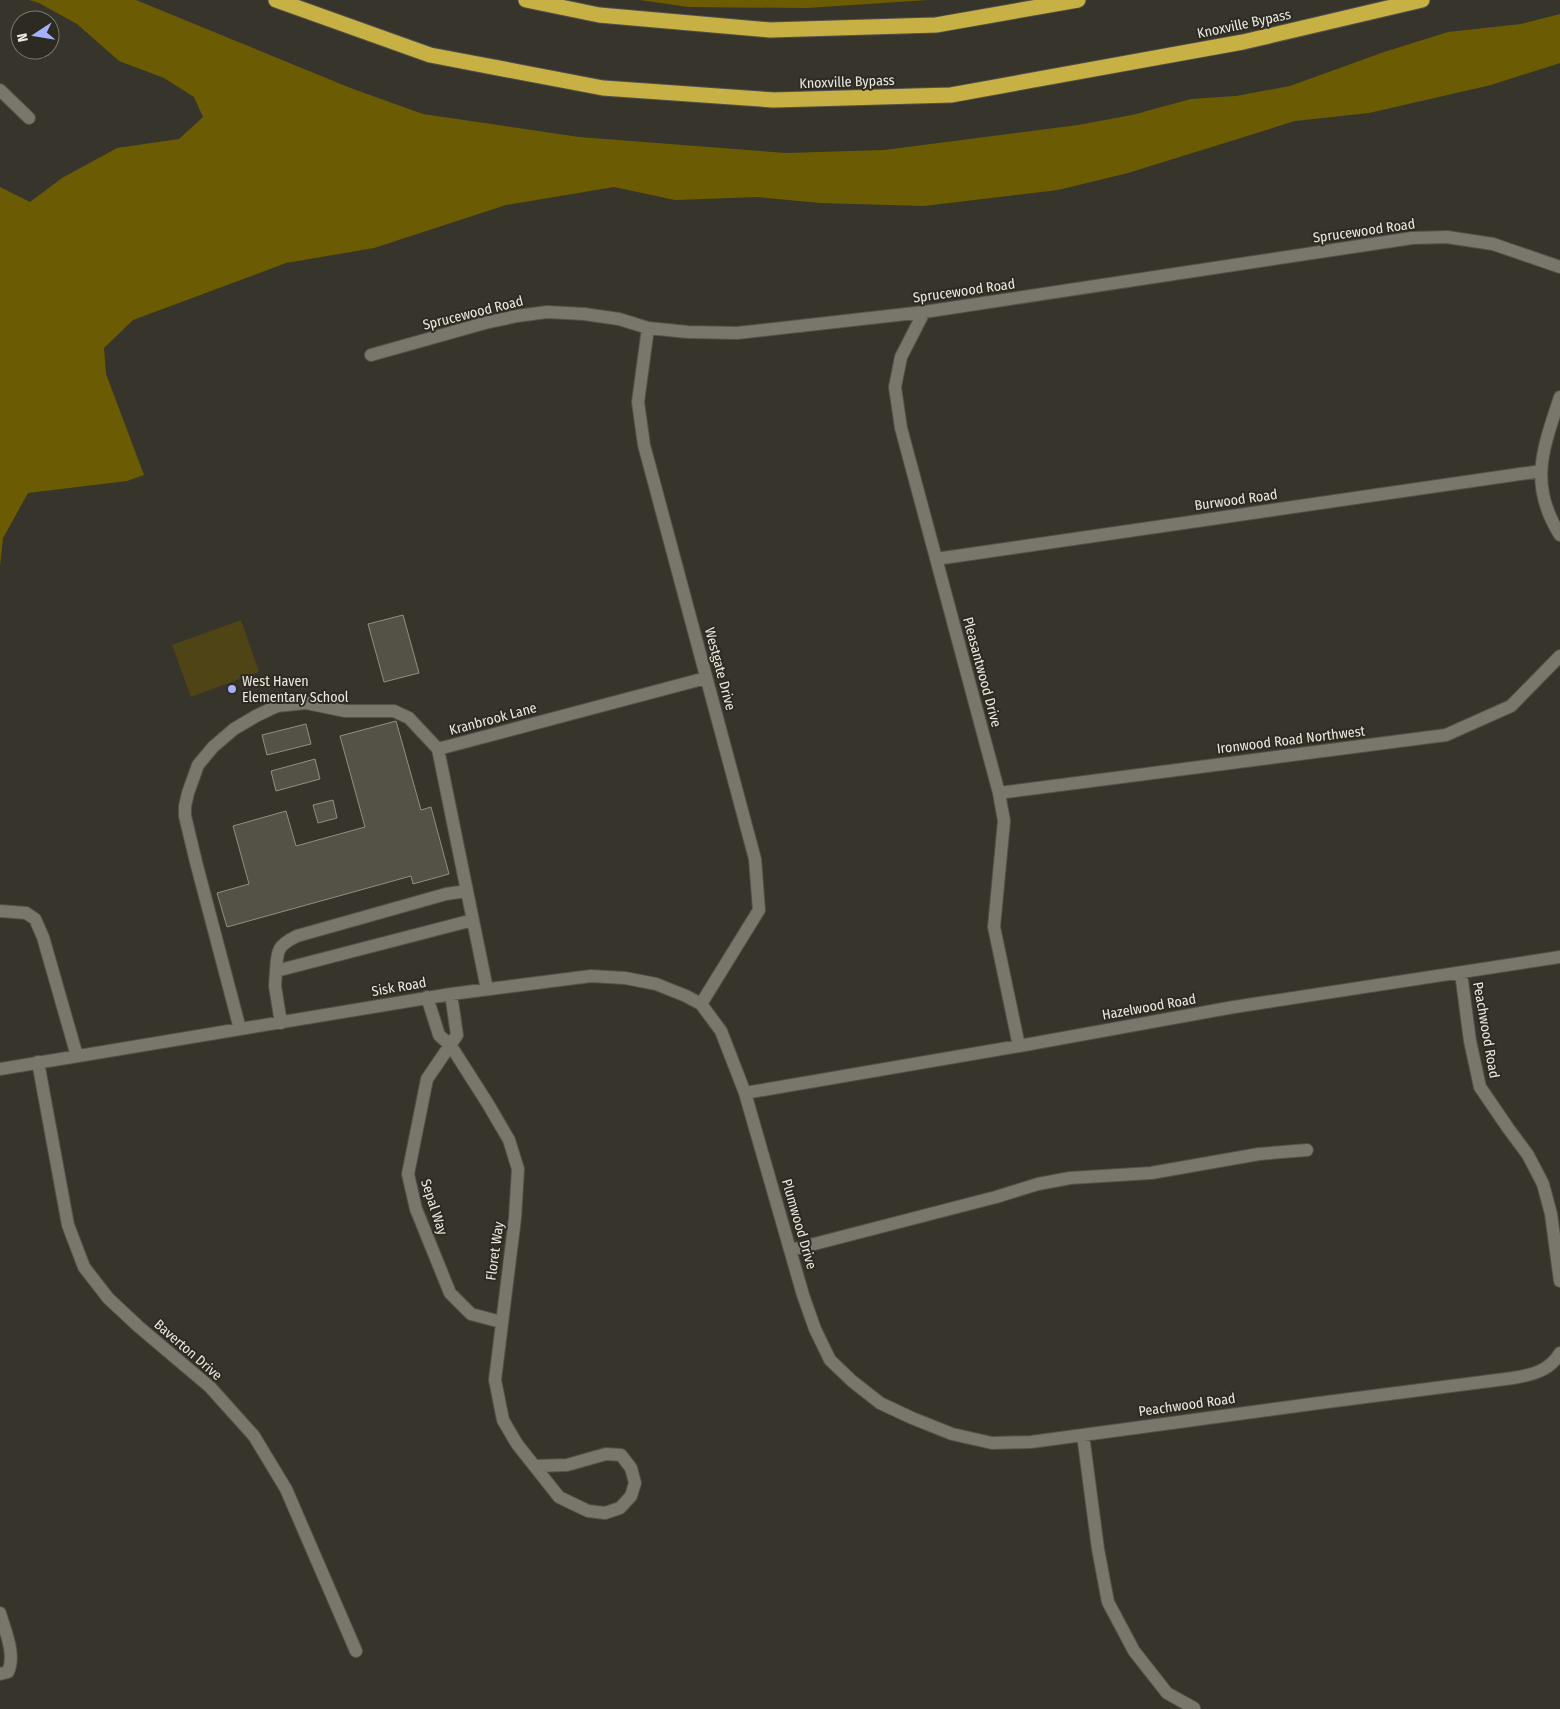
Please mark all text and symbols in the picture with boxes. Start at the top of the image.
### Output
street label: Knoxville Bypass [1196,6,1292,42]
north arrow [10,10,60,60]
text: N [14,32,32,43]
street label: Knoxville Bypass [799,72,895,92]
street label: Sprucewood Road [1312,215,1416,247]
street label: Sprucewood Road [912,275,1016,307]
street label: Sprucewood Road [421,292,525,334]
street label: Burwood Road [1193,486,1279,514]
street label: Pleasantwood Drive [959,615,1005,729]
street label: Westgate Drive [701,626,739,712]
place label: West Haven Elementary School [242,673,349,706]
marker: West Haven Elementary School [226,683,238,695]
street label: Kranbrook Lane [447,699,539,739]
street label: Ironwood Road Northwest [1216,722,1367,758]
street label: Sisk Road [370,974,428,1000]
street label: Peachwood Road [1469,980,1503,1080]
street label: Hazelwood Road [1101,990,1197,1024]
street label: Sepal Way [417,1177,451,1238]
street label: Plumwood Drive [778,1177,820,1271]
street label: Floret Way [482,1220,508,1282]
street label: Baverton Drive [151,1316,225,1384]
street label: Peachwood Road [1137,1390,1237,1420]

